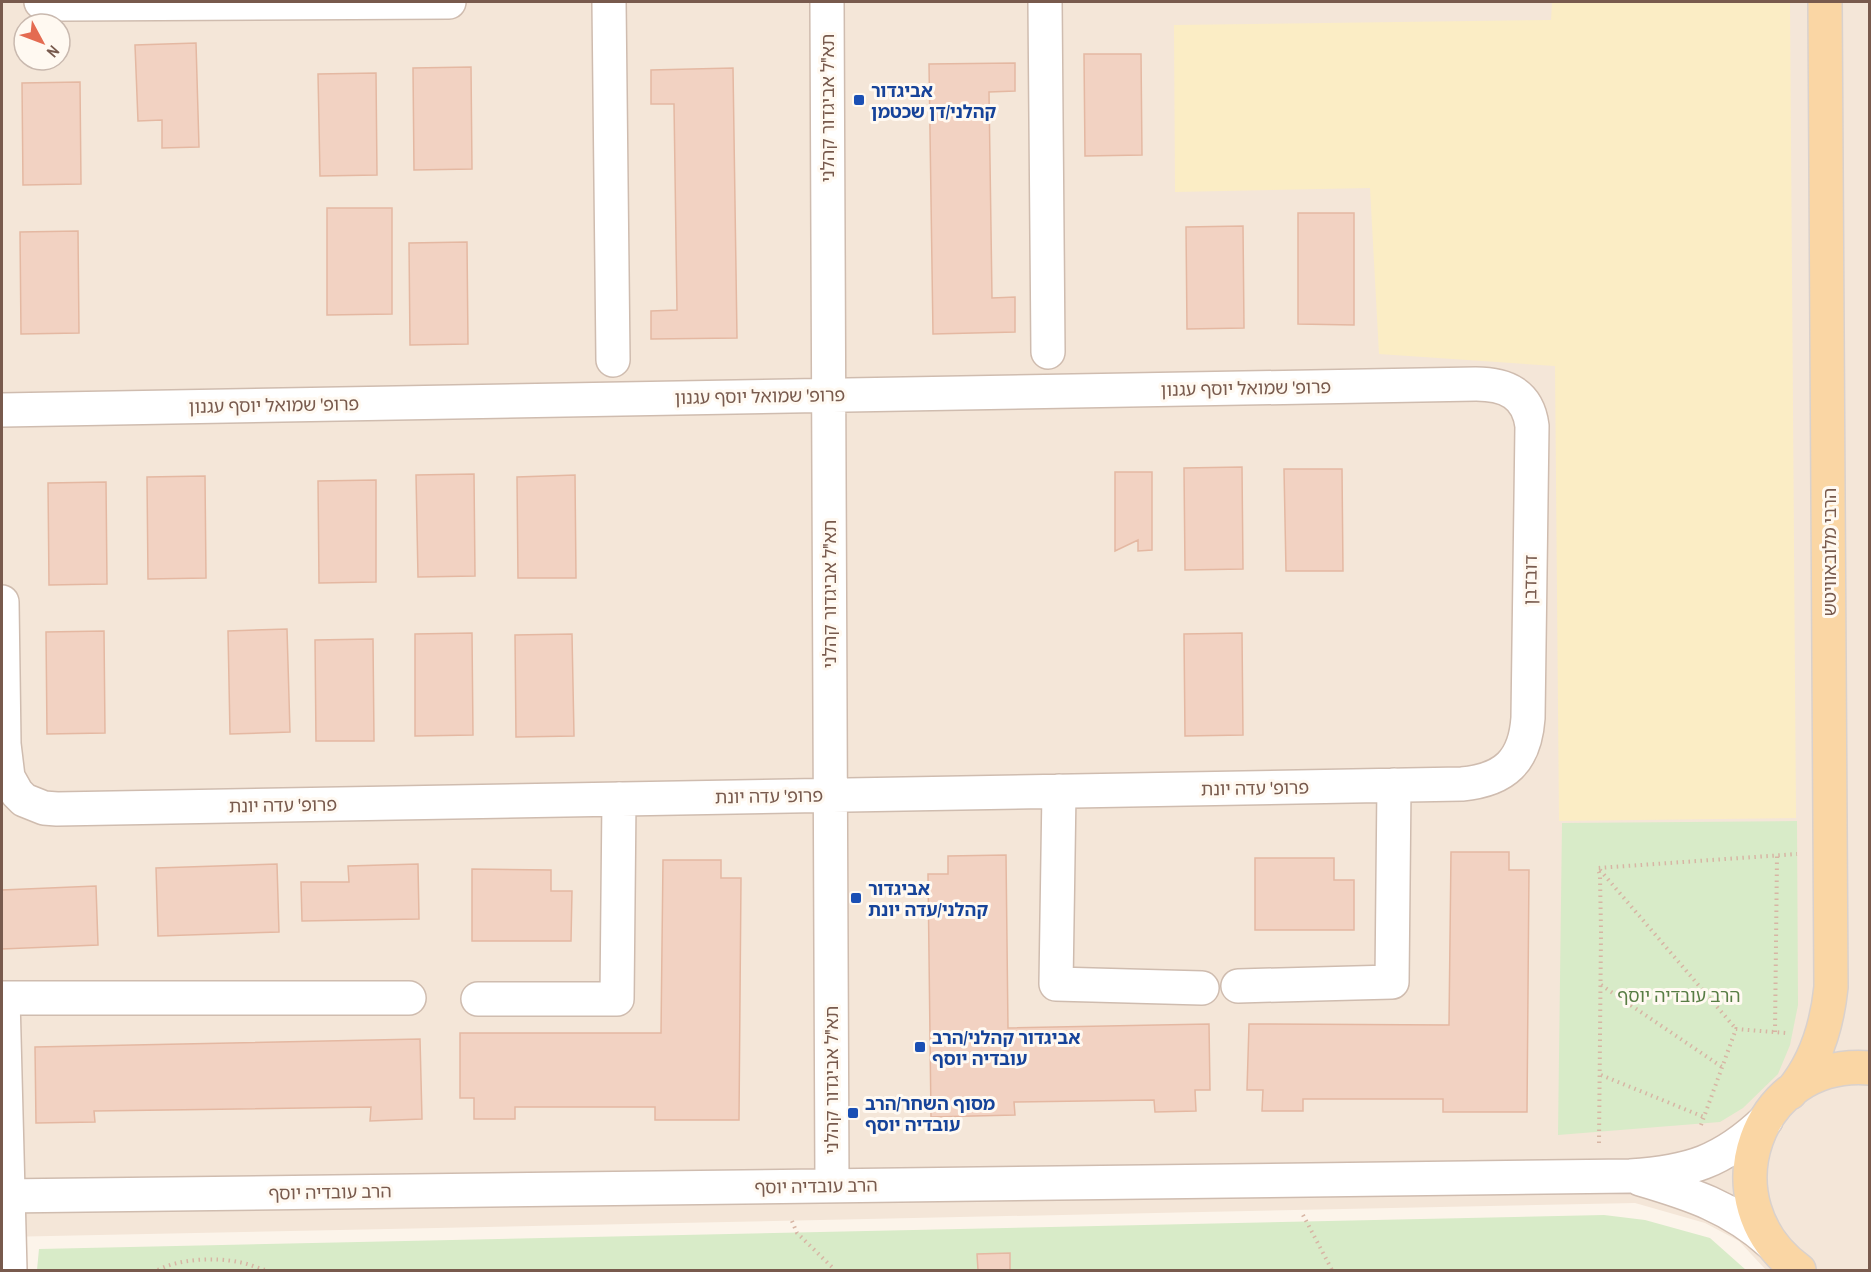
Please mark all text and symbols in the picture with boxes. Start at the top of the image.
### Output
north arrow [12,12,72,72]
street label: תא"ל אביגדור קהלני [815,34,840,182]
text: N [42,41,65,63]
place label: אביגדור קהלני/דן שכטמן [871,78,997,124]
marker: אביגדור קהלני/דן שכטמן [852,93,866,107]
street label: פרופ' שמואל יוסף עגנון [1160,374,1332,402]
street label: פרופ' שמואל יוסף עגנון [674,382,846,410]
street label: פרופ' שמואל יוסף עגנון [188,391,360,419]
street label: הרבי מלובאוויטש [1817,488,1842,616]
street label: תא"ל אביגדור קהלני [817,520,842,668]
street label: דובדבן [1517,554,1543,605]
street label: פרופ' עדה יונת [1201,775,1309,801]
street label: פרופ' עדה יונת [715,783,823,809]
street label: פרופ' עדה יונת [229,792,337,818]
place label: אביגדור קהלני/עדה יונת [868,876,988,922]
marker: אביגדור קהלני/עדה יונת [849,891,863,905]
park label: הרב עובדיה יוסף [1617,983,1741,1008]
street label: תא"ל אביגדור קהלני [819,1006,844,1154]
place label: אביגדור קהלני/הרב עובדיה יוסף [932,1025,1080,1071]
marker: אביגדור קהלני/הרב עובדיה יוסף [913,1040,927,1054]
place label: מסוף השחר/הרב עובדיה יוסף [865,1091,996,1137]
marker: מסוף השחר/הרב עובדיה יוסף [846,1106,860,1120]
street label: הרב עובדיה יוסף [754,1172,878,1200]
street label: הרב עובדיה יוסף [268,1178,392,1206]

